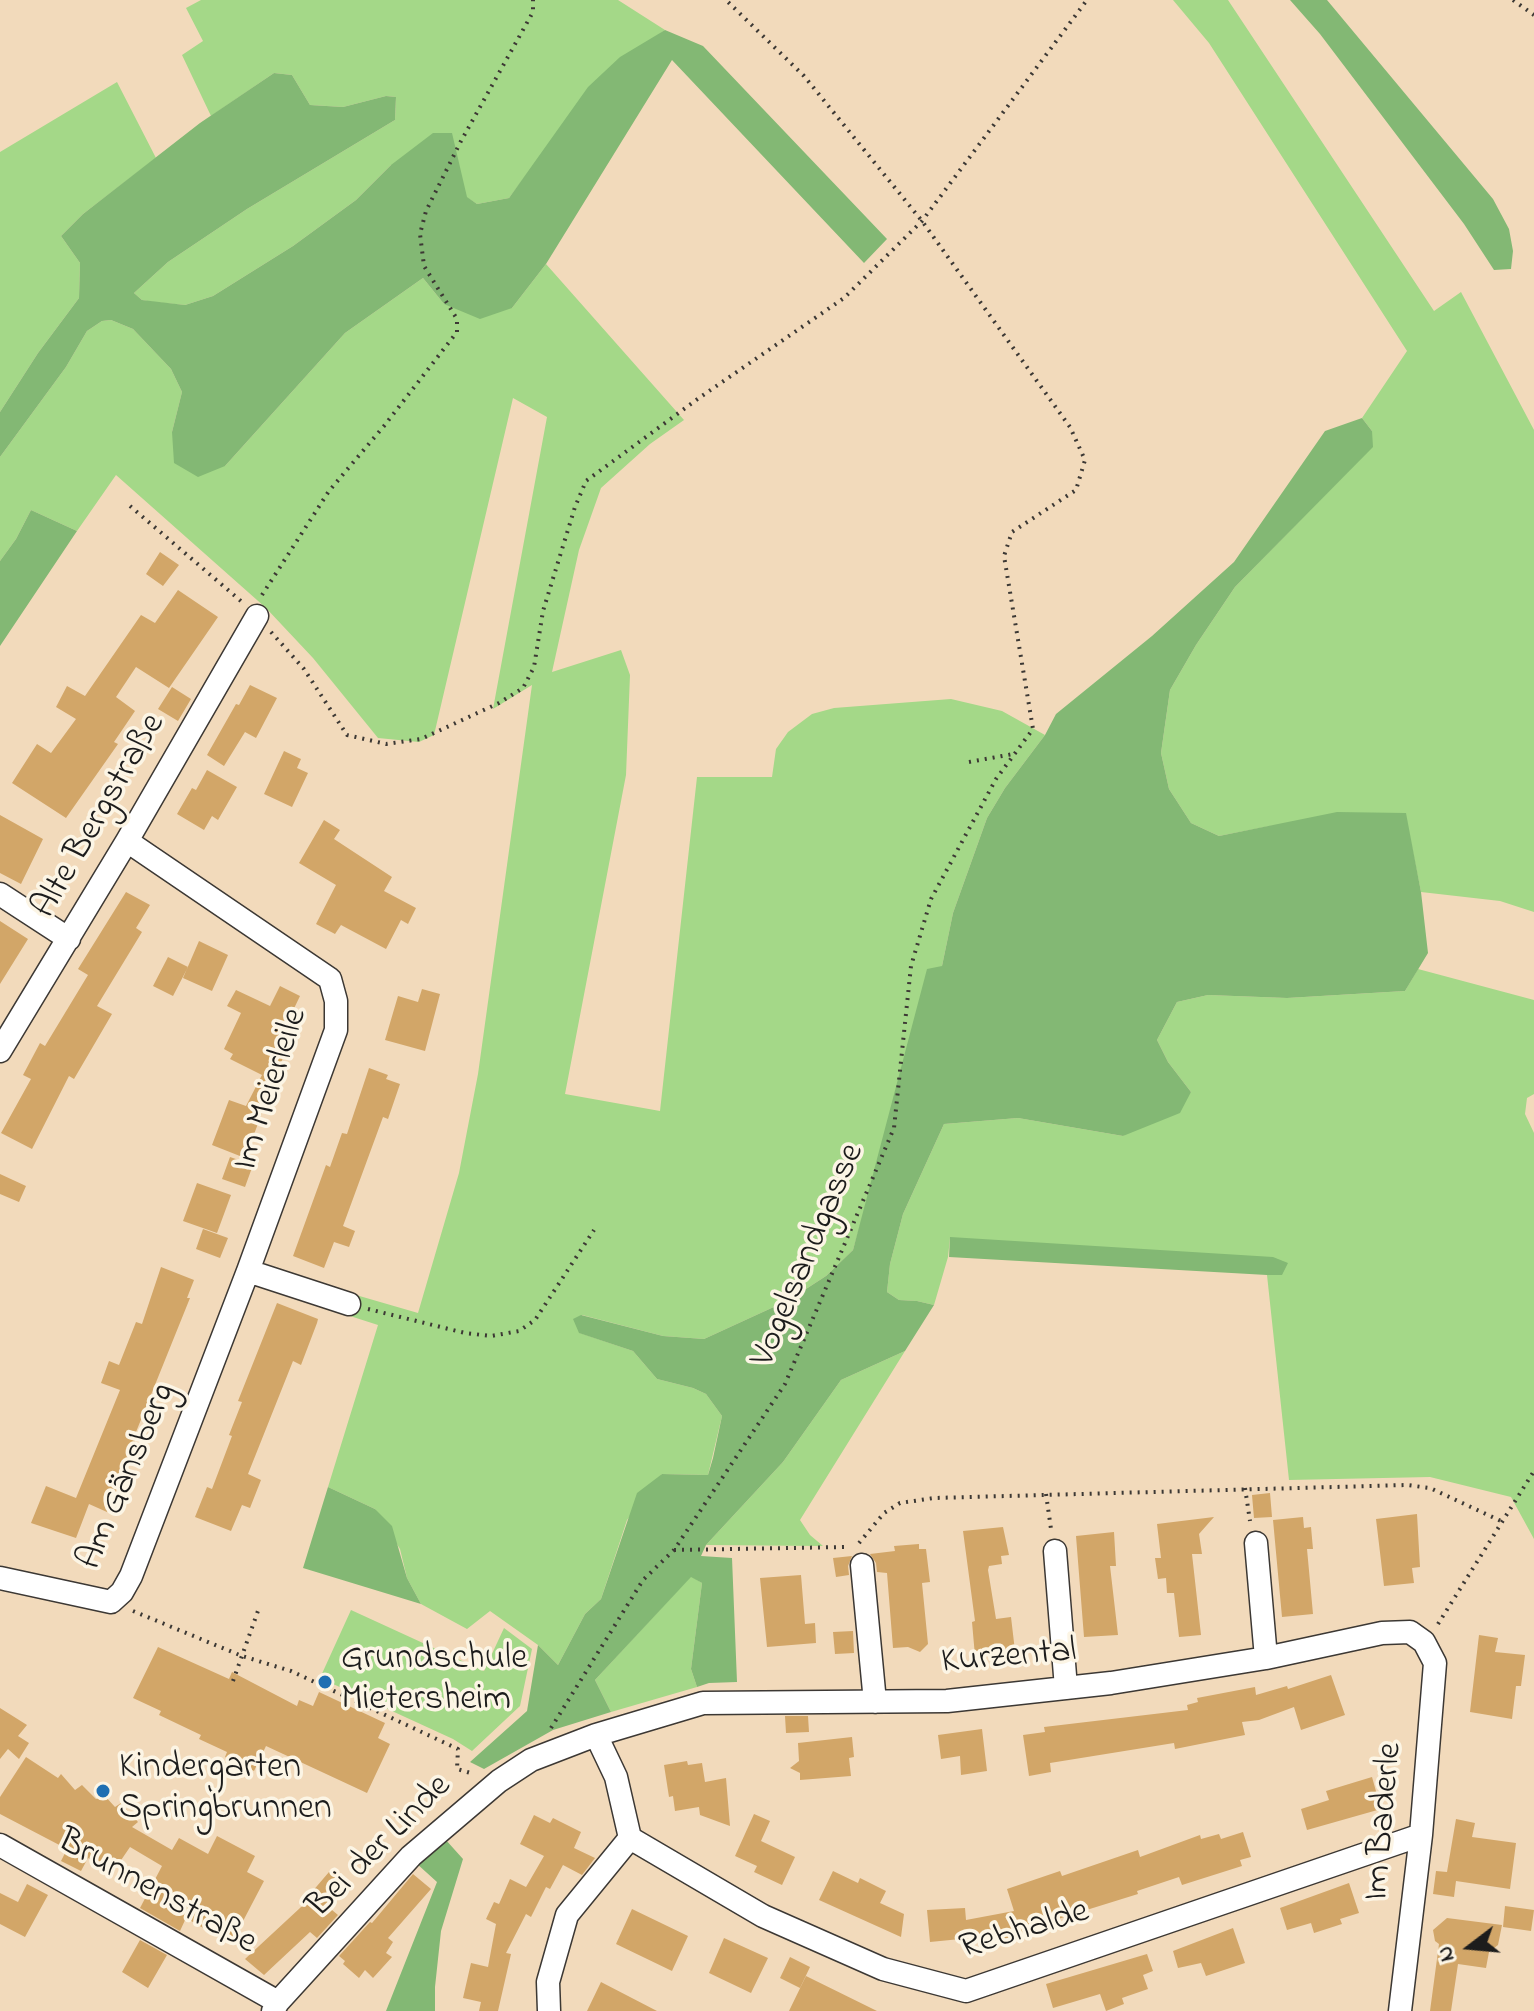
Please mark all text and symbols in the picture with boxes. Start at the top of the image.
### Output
street label: Alte Bergstraße [25,707,177,927]
street label: Im Meierleile [227,1003,319,1177]
street label: Vogelsandgasse [744,1138,876,1374]
street label: Am Gänsberg [70,1377,188,1577]
street label: Kurzental [940,1632,1078,1686]
place label: Grundschule Mietersheim [341,1639,527,1724]
marker: Grundschule Mietersheim [316,1673,334,1691]
street label: Im Baderle [1358,1741,1414,1903]
place label: Kindergarten Springbrunnen [119,1748,332,1833]
street label: Bei der Linde [300,1767,462,1929]
marker: Kindergarten Springbrunnen [94,1782,112,1800]
street label: Brunnenstraße [49,1821,263,1967]
street label: Rebhalde [955,1892,1095,1972]
north arrow [1430,1907,1510,1987]
text: N [1430,1942,1464,1965]

